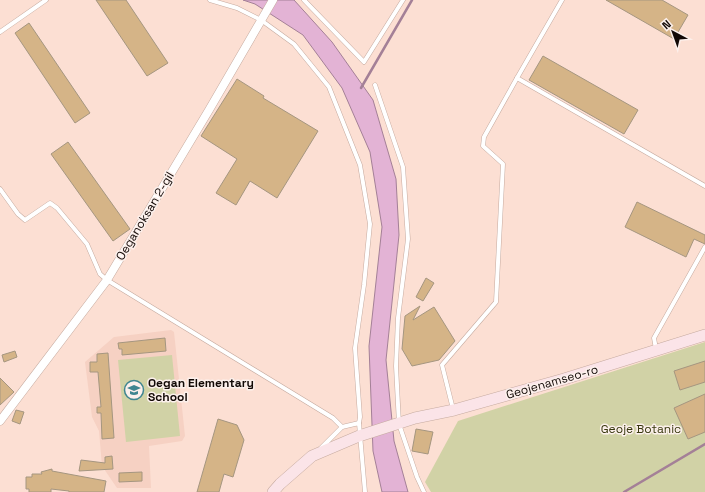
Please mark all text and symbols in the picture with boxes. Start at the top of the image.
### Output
north arrow [653,12,693,52]
text: N [659,17,674,32]
street label: Oeganoksan 2-gil [112,169,178,263]
street label: Geojenamseo-ro [504,361,600,403]
place label: Oegan Elementary School [148,375,254,405]
school or university icon: Oegan Elementary School [123,379,145,401]
park label: Geoje Botanic [601,421,681,437]

